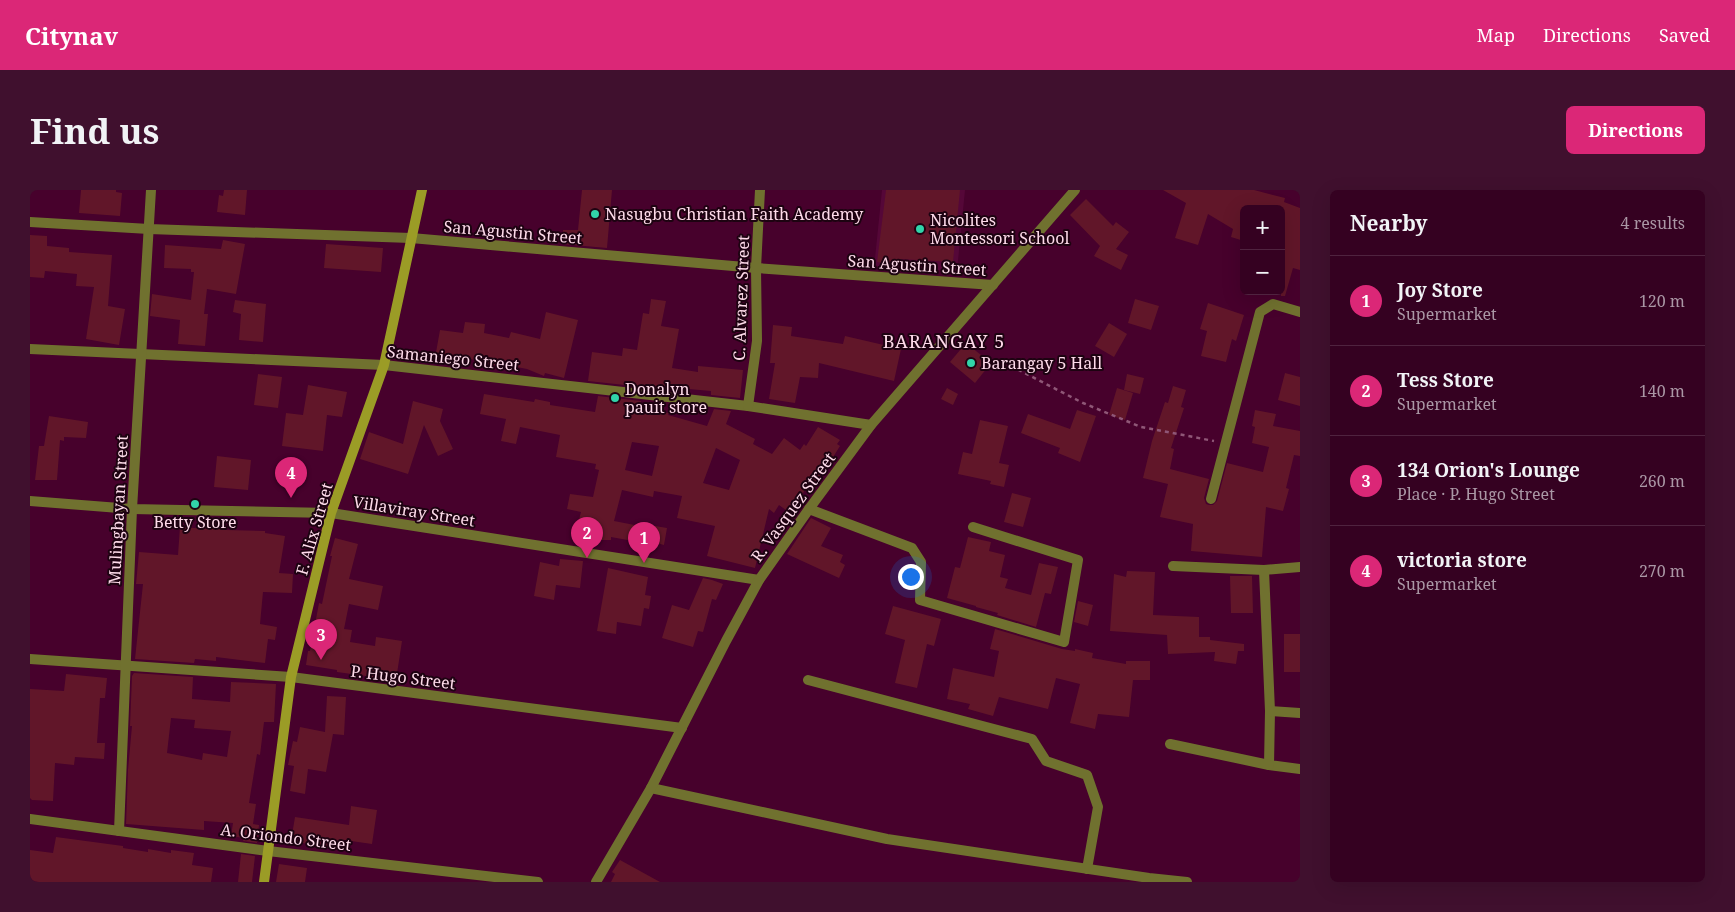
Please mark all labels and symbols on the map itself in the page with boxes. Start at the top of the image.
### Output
place label: Nasugbu Christian Faith Academy [605,203,864,225]
marker: Nasugbu Christian Faith Academy [589,208,601,220]
place label: Nicolites Montessori School [930,209,1069,249]
street label: San Agustin Street [443,215,584,249]
marker: Nicolites Montessori School [914,223,926,235]
street label: C. Alvarez Street [728,235,754,361]
street label: San Agustin Street [847,249,987,281]
district label: BARANGAY 5 [883,329,1005,353]
street label: Samaniego Street [386,340,520,376]
place label: Barangay 5 Hall [981,352,1102,374]
marker: Barangay 5 Hall [965,357,977,369]
place label: Donalyn pauit store [625,378,707,418]
marker: Donalyn pauit store [609,392,621,404]
street label: Mulingbayan Street [103,434,133,585]
street label: R. Vasquez Street [746,448,840,566]
pin: 4 [275,457,307,498]
street label: F. Alix Street [290,480,338,578]
street label: Villaviray Street [352,491,477,532]
marker: Betty Store [189,498,201,510]
place label: Betty Store [153,511,237,533]
pin: 2 [571,517,603,558]
pin: 1 [628,522,660,563]
your location [898,564,924,590]
pin: 3 [305,619,337,660]
street label: P. Hugo Street [349,660,457,694]
street label: A. Oriondo Street [219,818,353,856]

